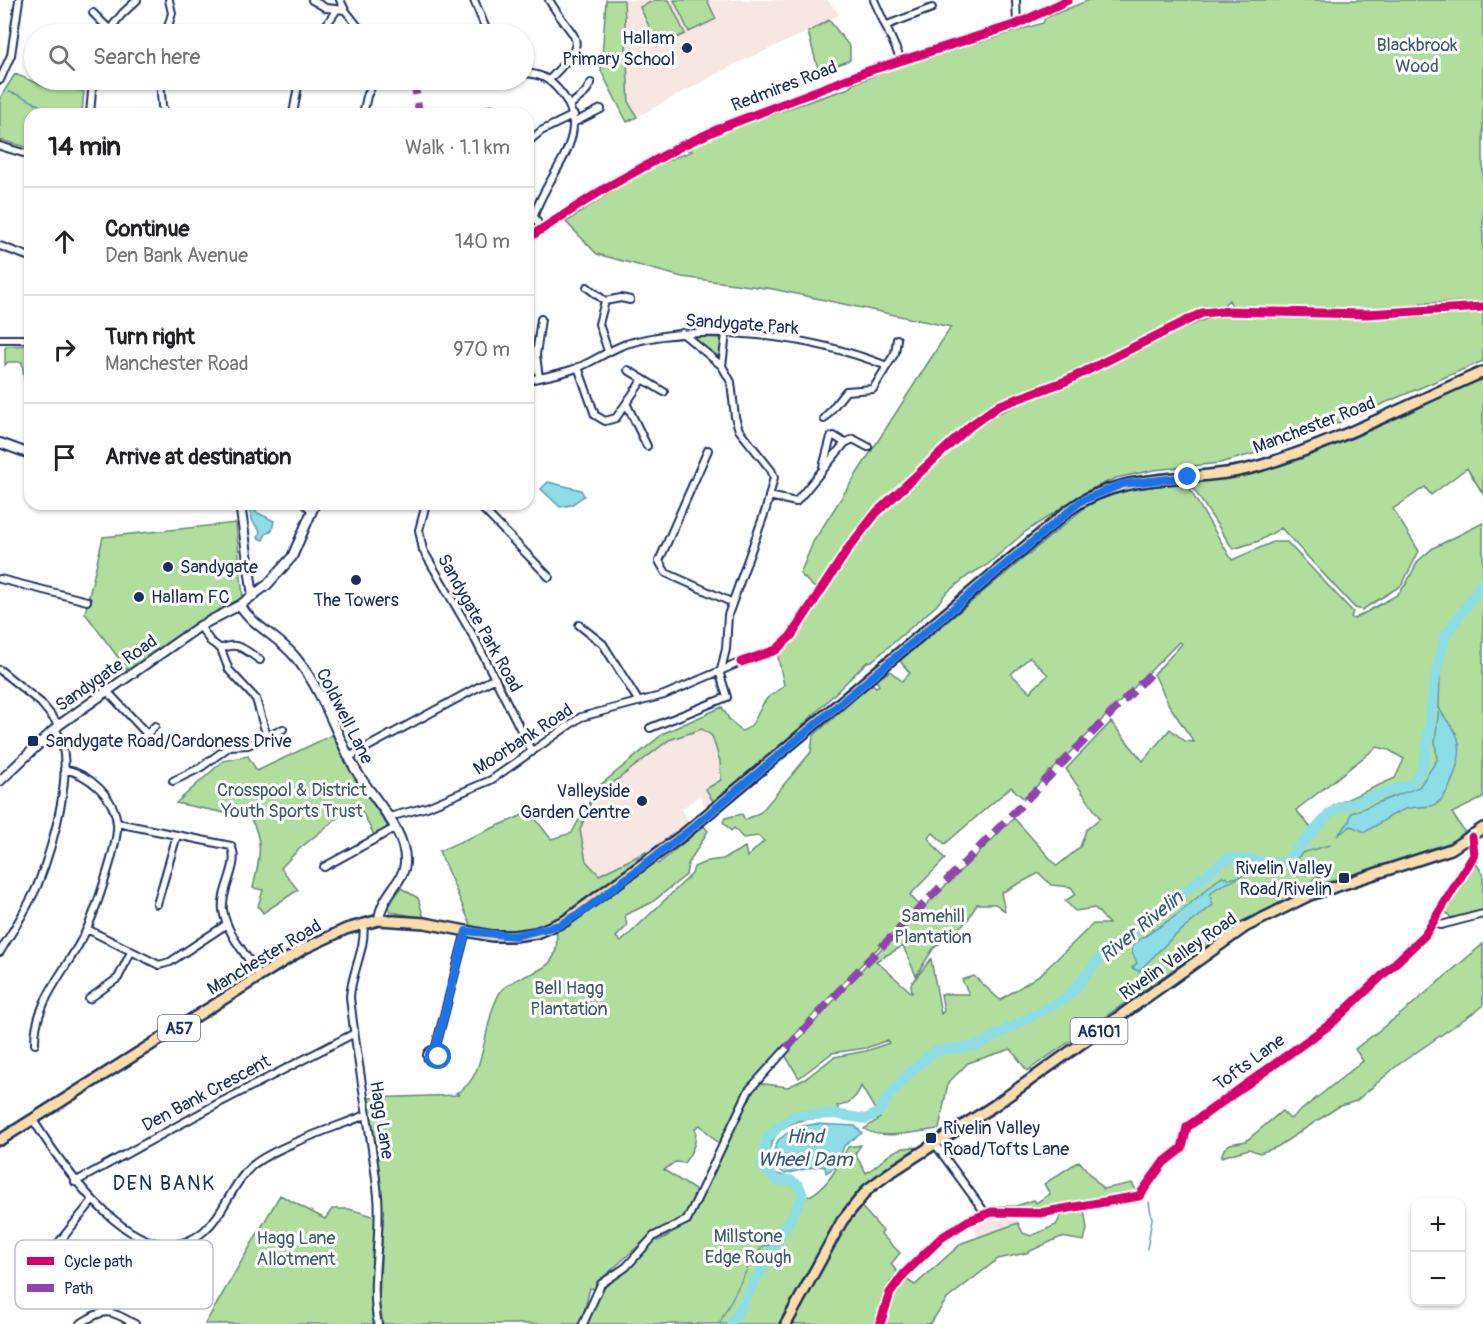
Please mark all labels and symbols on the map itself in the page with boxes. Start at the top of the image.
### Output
place label: Hallam Primary School [562,27,675,71]
park label: Blackbrook Wood [1376,34,1458,78]
marker: Hallam Primary School [680,41,694,55]
street label: Redmires Road [728,56,840,117]
street label: Sandygate Park [685,309,800,340]
street label: Manchester Road [1250,392,1379,459]
route end [1174,463,1200,489]
street label: Sandygate Park Road [432,550,527,696]
place label: Sandygate [180,556,258,579]
marker: Sandygate [161,560,175,574]
marker: The Towers [349,573,363,587]
place label: Hallam FC [151,586,230,609]
place label: The Towers [313,589,399,612]
marker: Hallam FC [132,590,146,604]
street label: Sandygate Road [51,630,162,717]
street label: Coldwell Lane [311,664,379,768]
street label: Moorbank Road [469,699,577,780]
place label: Sandygate Road/Cardoness Drive [45,730,292,753]
marker: Sandygate Road/Cardoness Drive [26,734,40,748]
park label: Crosspool & District Youth Sports Trust [217,779,368,823]
place label: Valleyside Garden Centre [520,780,630,824]
marker: Valleyside Garden Centre [635,794,649,808]
place label: Rivelin Valley Road/Rivelin [1235,857,1332,901]
marker: Rivelin Valley Road/Rivelin [1337,871,1351,885]
water label: River Rivelin [1095,884,1189,968]
park label: Samehill Plantation [894,905,972,949]
street label: Rivelin Valley Road [1115,907,1241,1005]
street label: Manchester Road [203,914,326,1001]
park label: Bell Hagg Plantation [530,977,608,1021]
road number: A57 [158,1015,200,1041]
road number: A6101 [1070,1018,1128,1044]
street label: Tofts Lane [1209,1029,1289,1096]
route start [425,1043,451,1069]
street label: Den Bank Crescent [138,1049,275,1137]
street label: Hagg Lane [364,1079,399,1161]
place label: Rivelin Valley Road/Tofts Lane [943,1117,1069,1161]
water label: Hind Wheel Dam [758,1124,854,1172]
marker: Rivelin Valley Road/Tofts Lane [924,1131,938,1145]
district label: DEN BANK [112,1171,216,1196]
park label: Millstone Edge Rough [705,1225,791,1269]
park label: Hagg Lane Allotment [257,1227,336,1271]
legend [15,1240,213,1309]
text: Cycle path [64,1252,132,1272]
text: Path [64,1279,93,1299]

